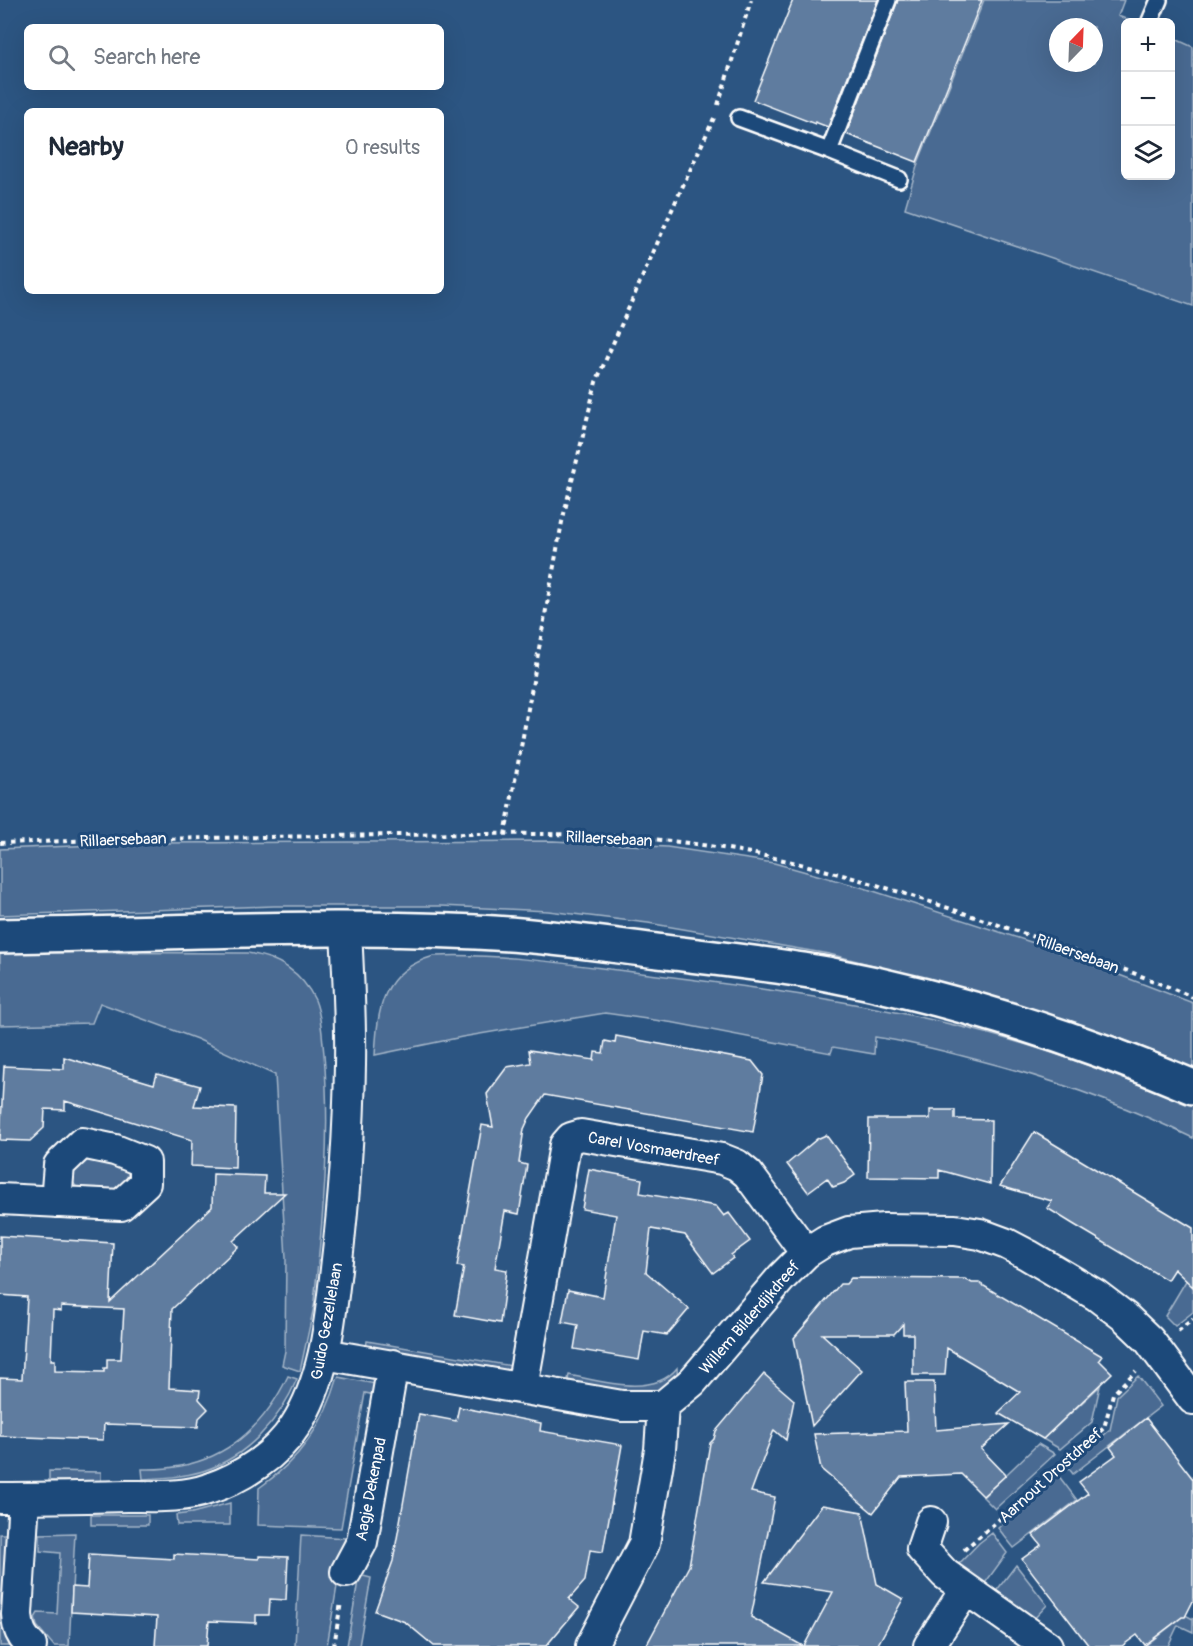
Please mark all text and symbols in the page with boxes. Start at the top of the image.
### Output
north arrow [1049,18,1103,72]
map controls [1121,18,1175,180]
button: + [1121,18,1175,72]
search box [24,24,444,90]
icon: search [45,41,78,74]
text: Search here [93,43,200,71]
button: − [1121,72,1175,126]
button: layers [1121,126,1175,180]
text: Nearby [48,131,124,163]
text: 0 results [345,135,420,160]
street label: Rillaersebaan [565,827,653,851]
street label: Rillaersebaan [79,828,167,852]
street label: Rillaersebaan [1033,930,1122,978]
street label: Carel Vosmaerdreef [586,1128,722,1171]
street label: Willem Bilderdijkdreef [695,1256,805,1378]
street label: Guido Gezellelaan [307,1261,347,1381]
street label: Aarnout Drostdreef [995,1424,1107,1528]
street label: Aagje Dekenpad [351,1436,391,1543]

